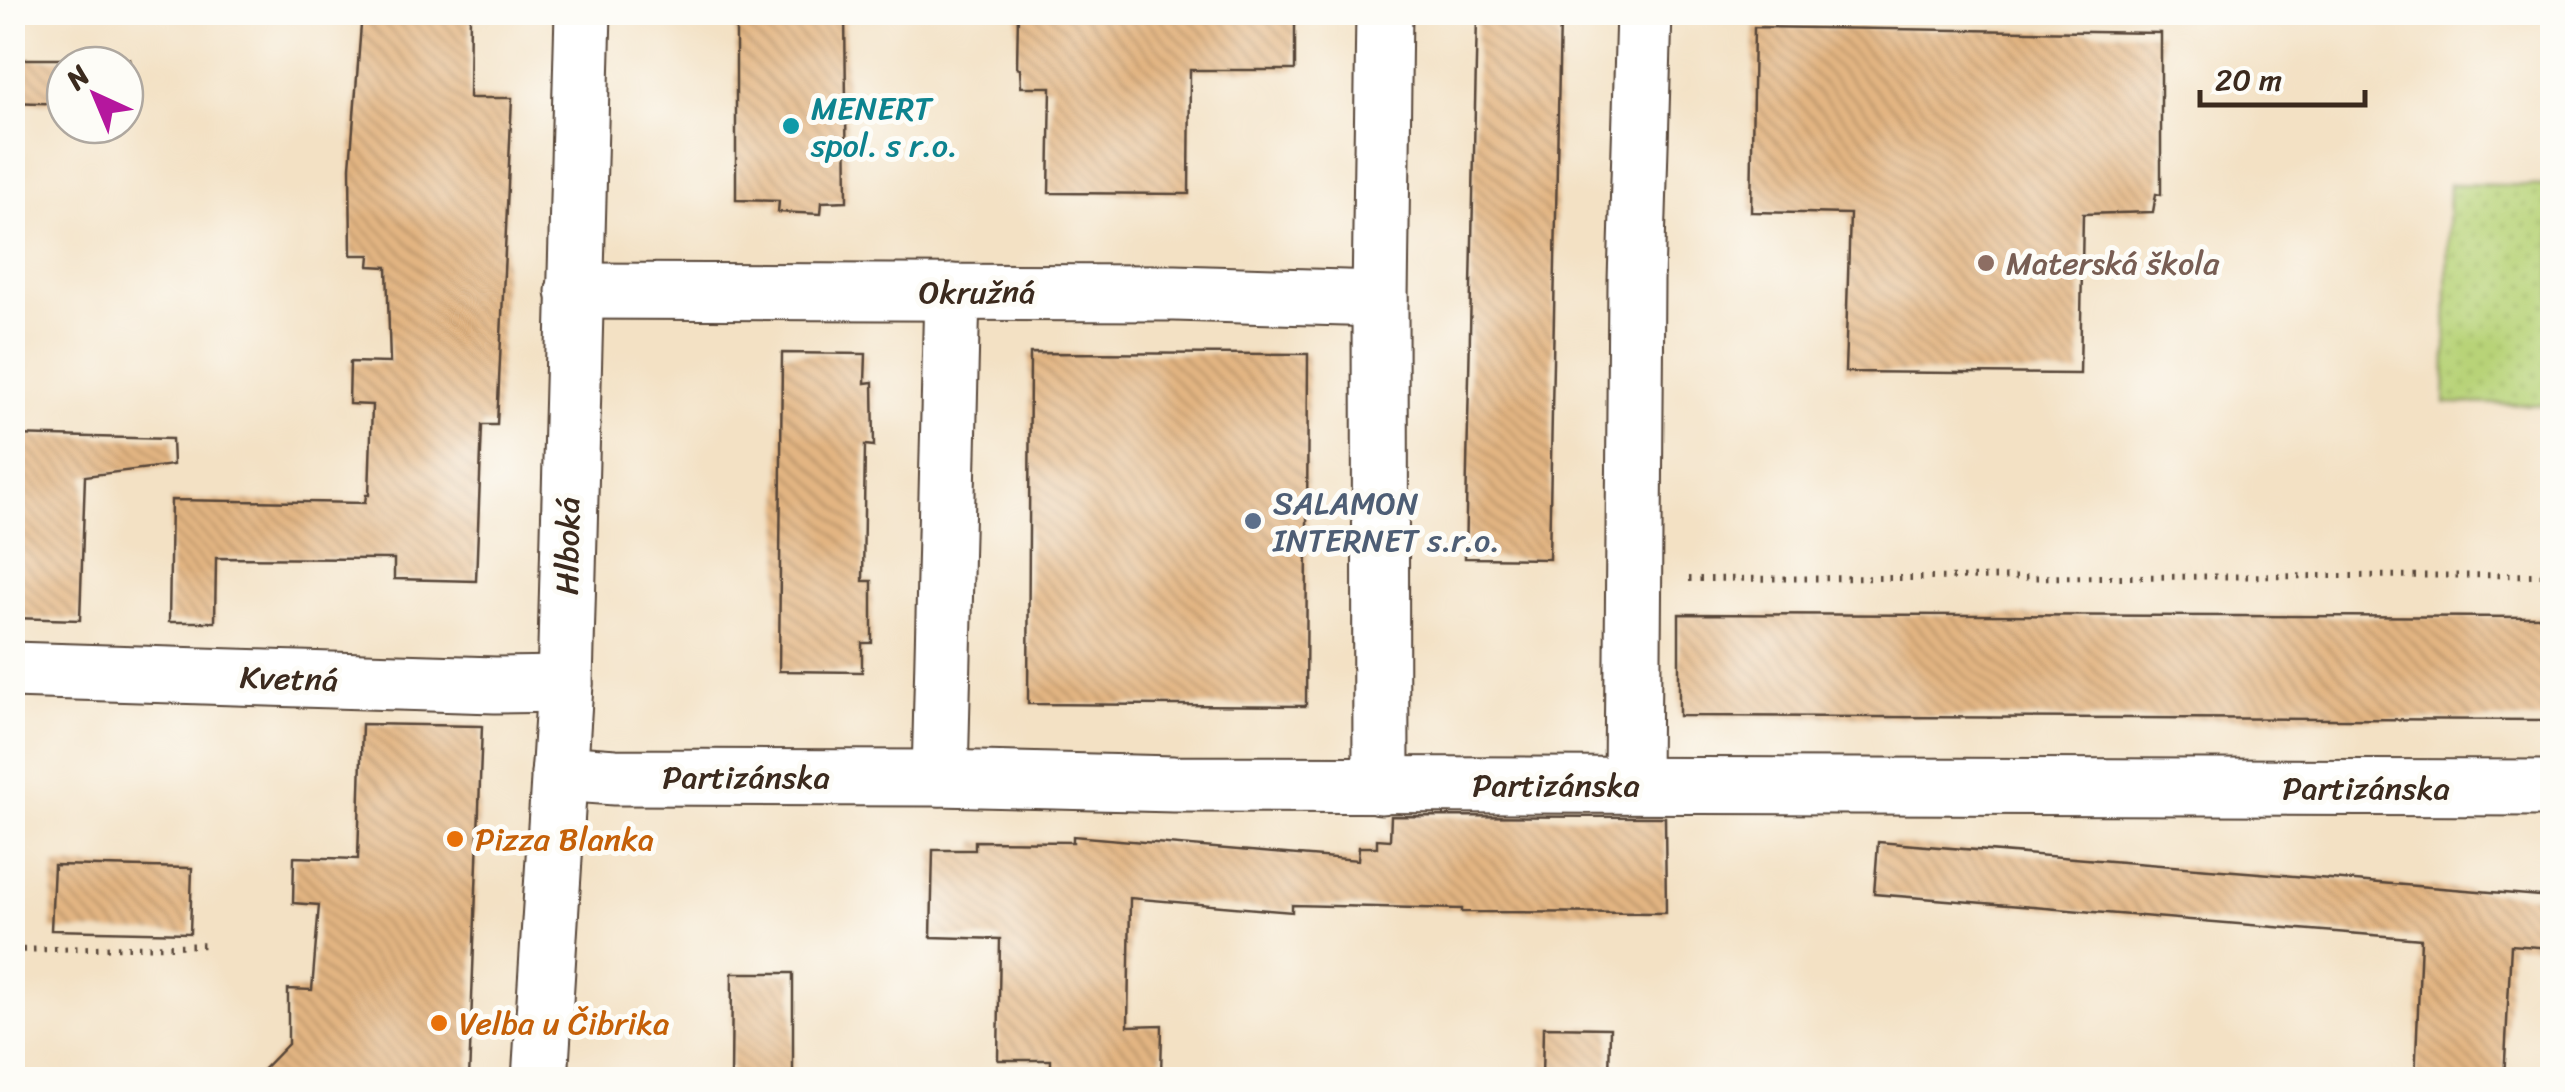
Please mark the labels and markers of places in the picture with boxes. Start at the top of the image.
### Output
place label: MENERT spol. s r.o. [810,80,958,174]
marker: MENERT spol. s r.o. [780,115,802,137]
place label: Materská škola [2006,235,2220,292]
marker: Materská škola [1975,252,1997,274]
place label: SALAMON INTERNET s.r.o. [1272,475,1500,569]
marker: SALAMON INTERNET s.r.o. [1242,510,1264,532]
place label: Pizza Blanka [475,811,654,868]
marker: Pizza Blanka [444,828,466,850]
place label: Velba u Čibrika [459,995,669,1052]
marker: Velba u Čibrika [428,1012,450,1034]

